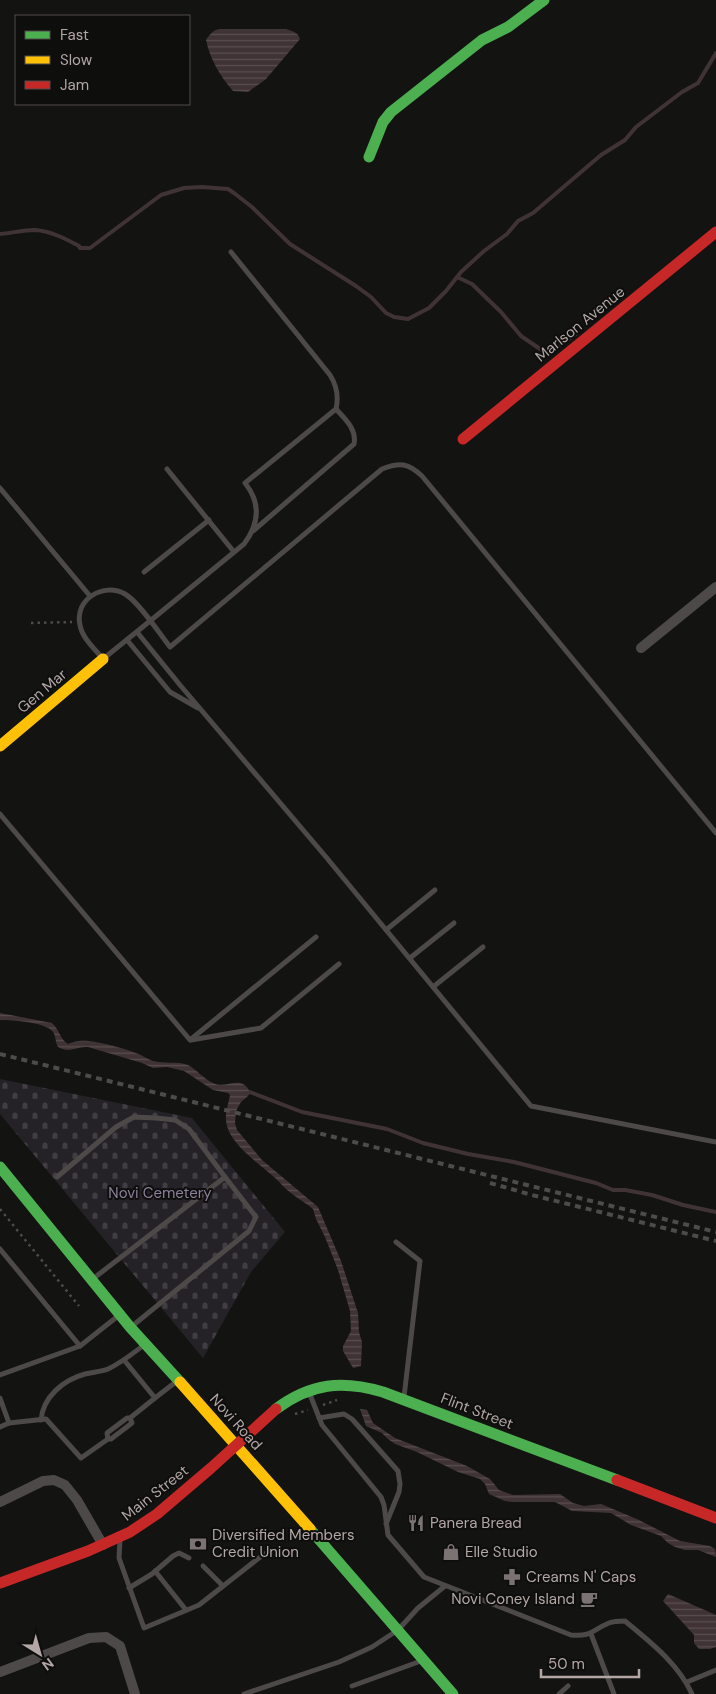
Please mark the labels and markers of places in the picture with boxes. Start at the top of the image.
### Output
restaurant icon: Panera Bread [406,1513,426,1533]
place label: Panera Bread [430,1513,522,1533]
place label: Diversified Members Credit Union [212,1525,355,1562]
bank icon: Diversified Members Credit Union [188,1534,208,1554]
shop icon: Elle Studio [441,1542,461,1562]
place label: Elle Studio [465,1542,538,1562]
pharmacy icon: Creams N' Caps [502,1567,522,1587]
place label: Creams N' Caps [526,1567,636,1587]
place label: Novi Coney Island [451,1589,575,1609]
cafe icon: Novi Coney Island [579,1589,599,1609]

